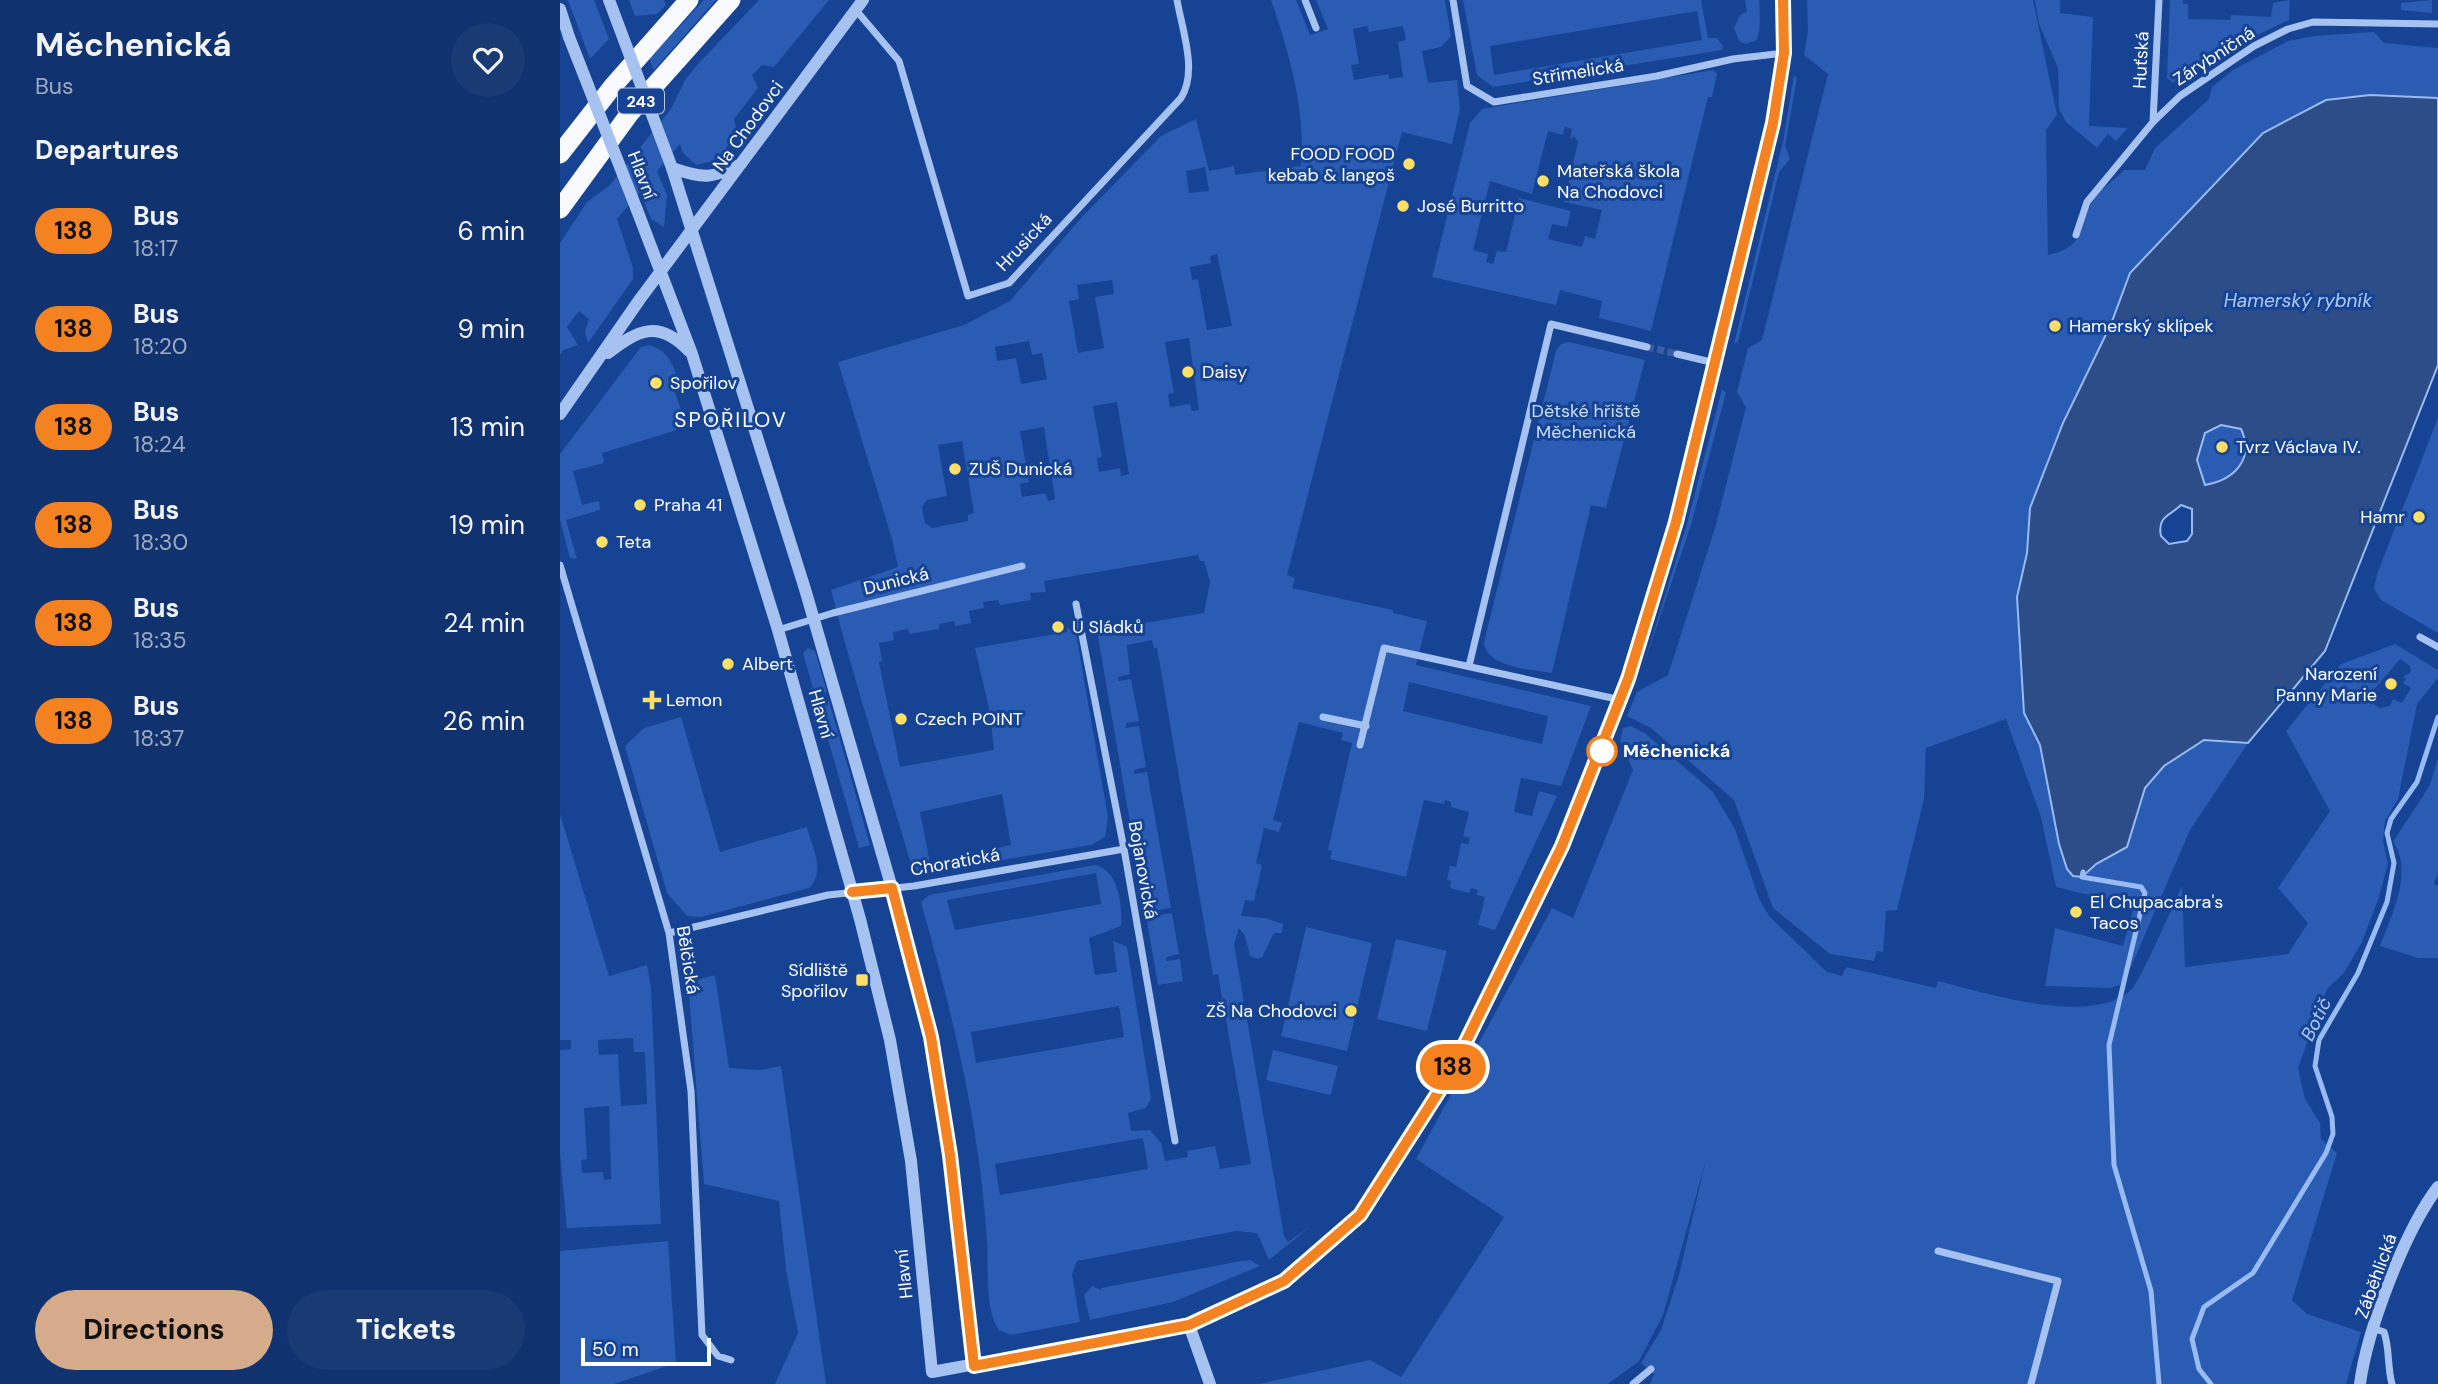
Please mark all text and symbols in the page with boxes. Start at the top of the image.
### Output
street label: Zárybničná [2169,21,2259,91]
text: Měchenická [35,23,232,66]
button: heart [451,23,525,97]
street label: Huťská [2128,31,2154,89]
street label: Střimelická [1531,53,1625,91]
text: Bus [35,71,74,101]
street label: Na Chodovci [707,76,789,176]
road number: 243 [618,88,664,114]
text: Departures [35,133,179,167]
place label: FOOD FOOD kebab & langoš [1268,142,1395,187]
street label: Hlavní [622,148,662,202]
marker: FOOD FOOD kebab & langoš [1401,156,1417,172]
place label: Mateřská škola Na Chodovci [1557,159,1680,204]
marker: Mateřská škola Na Chodovci [1535,173,1551,189]
place label: José Burritto [1417,194,1524,218]
marker: José Burritto [1395,198,1411,214]
text: Bus [133,199,179,233]
street label: Hrusická [991,208,1057,276]
text: 6 min [457,214,525,248]
text: 138 [54,215,93,246]
text: 18:17 [133,233,178,263]
water label: Hamerský rybník [2224,288,2373,313]
text: Bus [133,297,179,331]
text: 9 min [457,312,525,346]
text: 138 [54,313,93,344]
place label: Hamerský sklípek [2069,314,2214,338]
marker: Hamerský sklípek [2047,318,2063,334]
text: 18:20 [133,331,188,361]
place label: Daisy [1202,360,1247,384]
marker: Daisy [1180,364,1196,380]
place label: Spořilov [670,371,738,395]
marker: Spořilov [648,375,664,391]
text: Bus [133,395,179,429]
park label: Dětské hřiště Měchenická [1532,399,1640,444]
district label: SPOŘILOV [674,406,788,434]
text: 13 min [450,410,525,444]
text: 138 [54,411,93,442]
text: 18:24 [133,429,186,459]
place label: Tvrz Václava IV. [2236,435,2361,459]
marker: Tvrz Václava IV. [2214,439,2230,455]
place label: ZUŠ Dunická [969,457,1072,481]
marker: ZUŠ Dunická [947,461,963,477]
text: Bus [133,493,179,527]
place label: Praha 41 [654,493,722,517]
marker: Praha 41 [632,497,648,513]
place label: Hamr [2360,505,2405,529]
text: 19 min [449,508,525,542]
text: 138 [54,509,93,540]
marker: Hamr [2411,509,2427,525]
text: 18:30 [133,527,188,557]
place label: Teta [616,530,651,554]
marker: Teta [594,534,610,550]
street label: Dunická [861,561,931,601]
text: Bus [133,591,179,625]
text: 24 min [443,606,525,640]
text: 138 [54,607,93,638]
place label: U Sládků [1072,615,1144,639]
marker: U Sládků [1050,619,1066,635]
text: 18:35 [133,625,186,655]
place label: Albert [742,652,793,676]
marker: Albert [720,656,736,672]
place label: Narození Panny Marie [2276,662,2377,707]
marker: Narození Panny Marie [2383,676,2399,692]
street label: Hlavní [803,687,839,741]
place label: Lemon [666,688,722,712]
text: Bus [133,689,179,723]
marker: Lemon [644,692,660,708]
text: 26 min [442,704,525,738]
text: 138 [54,705,93,736]
place label: Czech POINT [915,707,1023,731]
marker: Czech POINT [893,711,909,727]
text: 18:37 [133,723,184,753]
marker: Měchenická [1587,736,1617,766]
place label: Měchenická [1623,739,1730,763]
street label: Bojanovická [1123,819,1163,921]
street label: Choratická [908,842,1002,882]
place label: El Chupacabra's Tacos [2090,890,2223,935]
marker: El Chupacabra's Tacos [2068,904,2084,920]
street label: Bělčická [671,924,705,996]
place label: Sídliště Spořilov [781,958,849,1003]
marker: Sídliště Spořilov [854,972,870,988]
water label: Botič [2295,993,2337,1045]
place label: ZŠ Na Chodovci [1206,999,1337,1023]
marker: ZŠ Na Chodovci [1343,1003,1359,1019]
line badge: 138 [1413,1044,1493,1090]
text: 138 [1434,1051,1472,1082]
street label: Záběhlická [2350,1230,2402,1322]
street label: Hlavní [889,1248,919,1300]
button: Directions [35,1290,273,1370]
button: Tickets [287,1290,525,1370]
scale bar [581,1335,710,1367]
text: 50 m [592,1337,639,1362]

